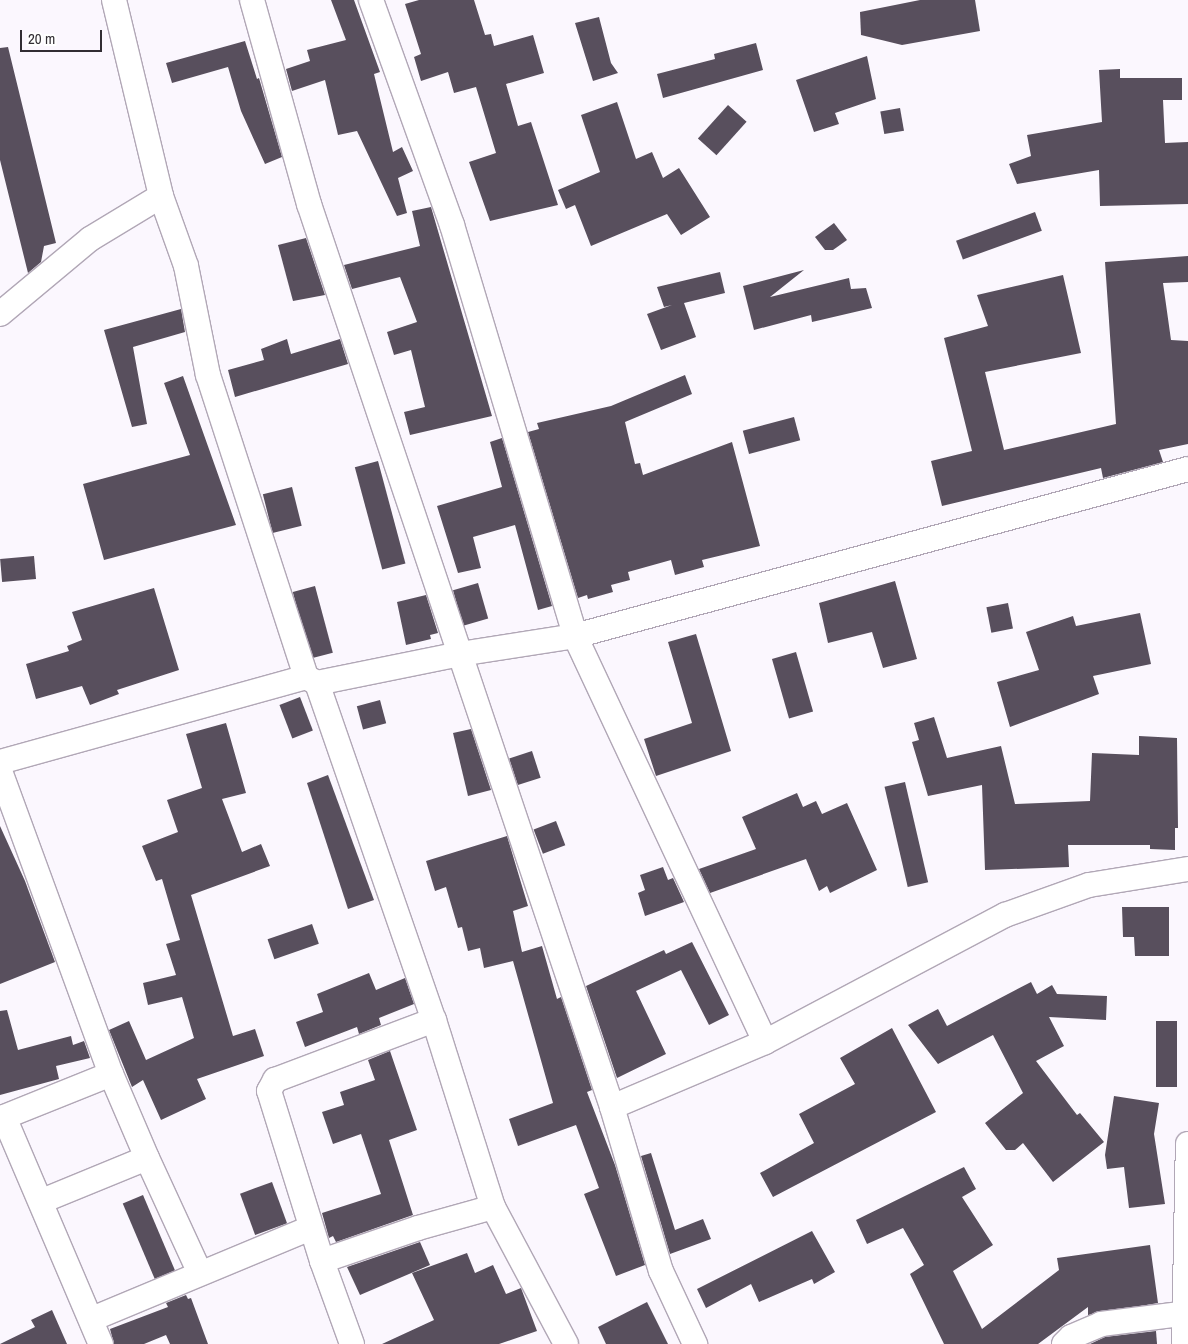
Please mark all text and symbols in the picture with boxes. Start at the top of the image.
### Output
scale bar [22,20,105,52]
text: 20 m [28,28,55,49]

